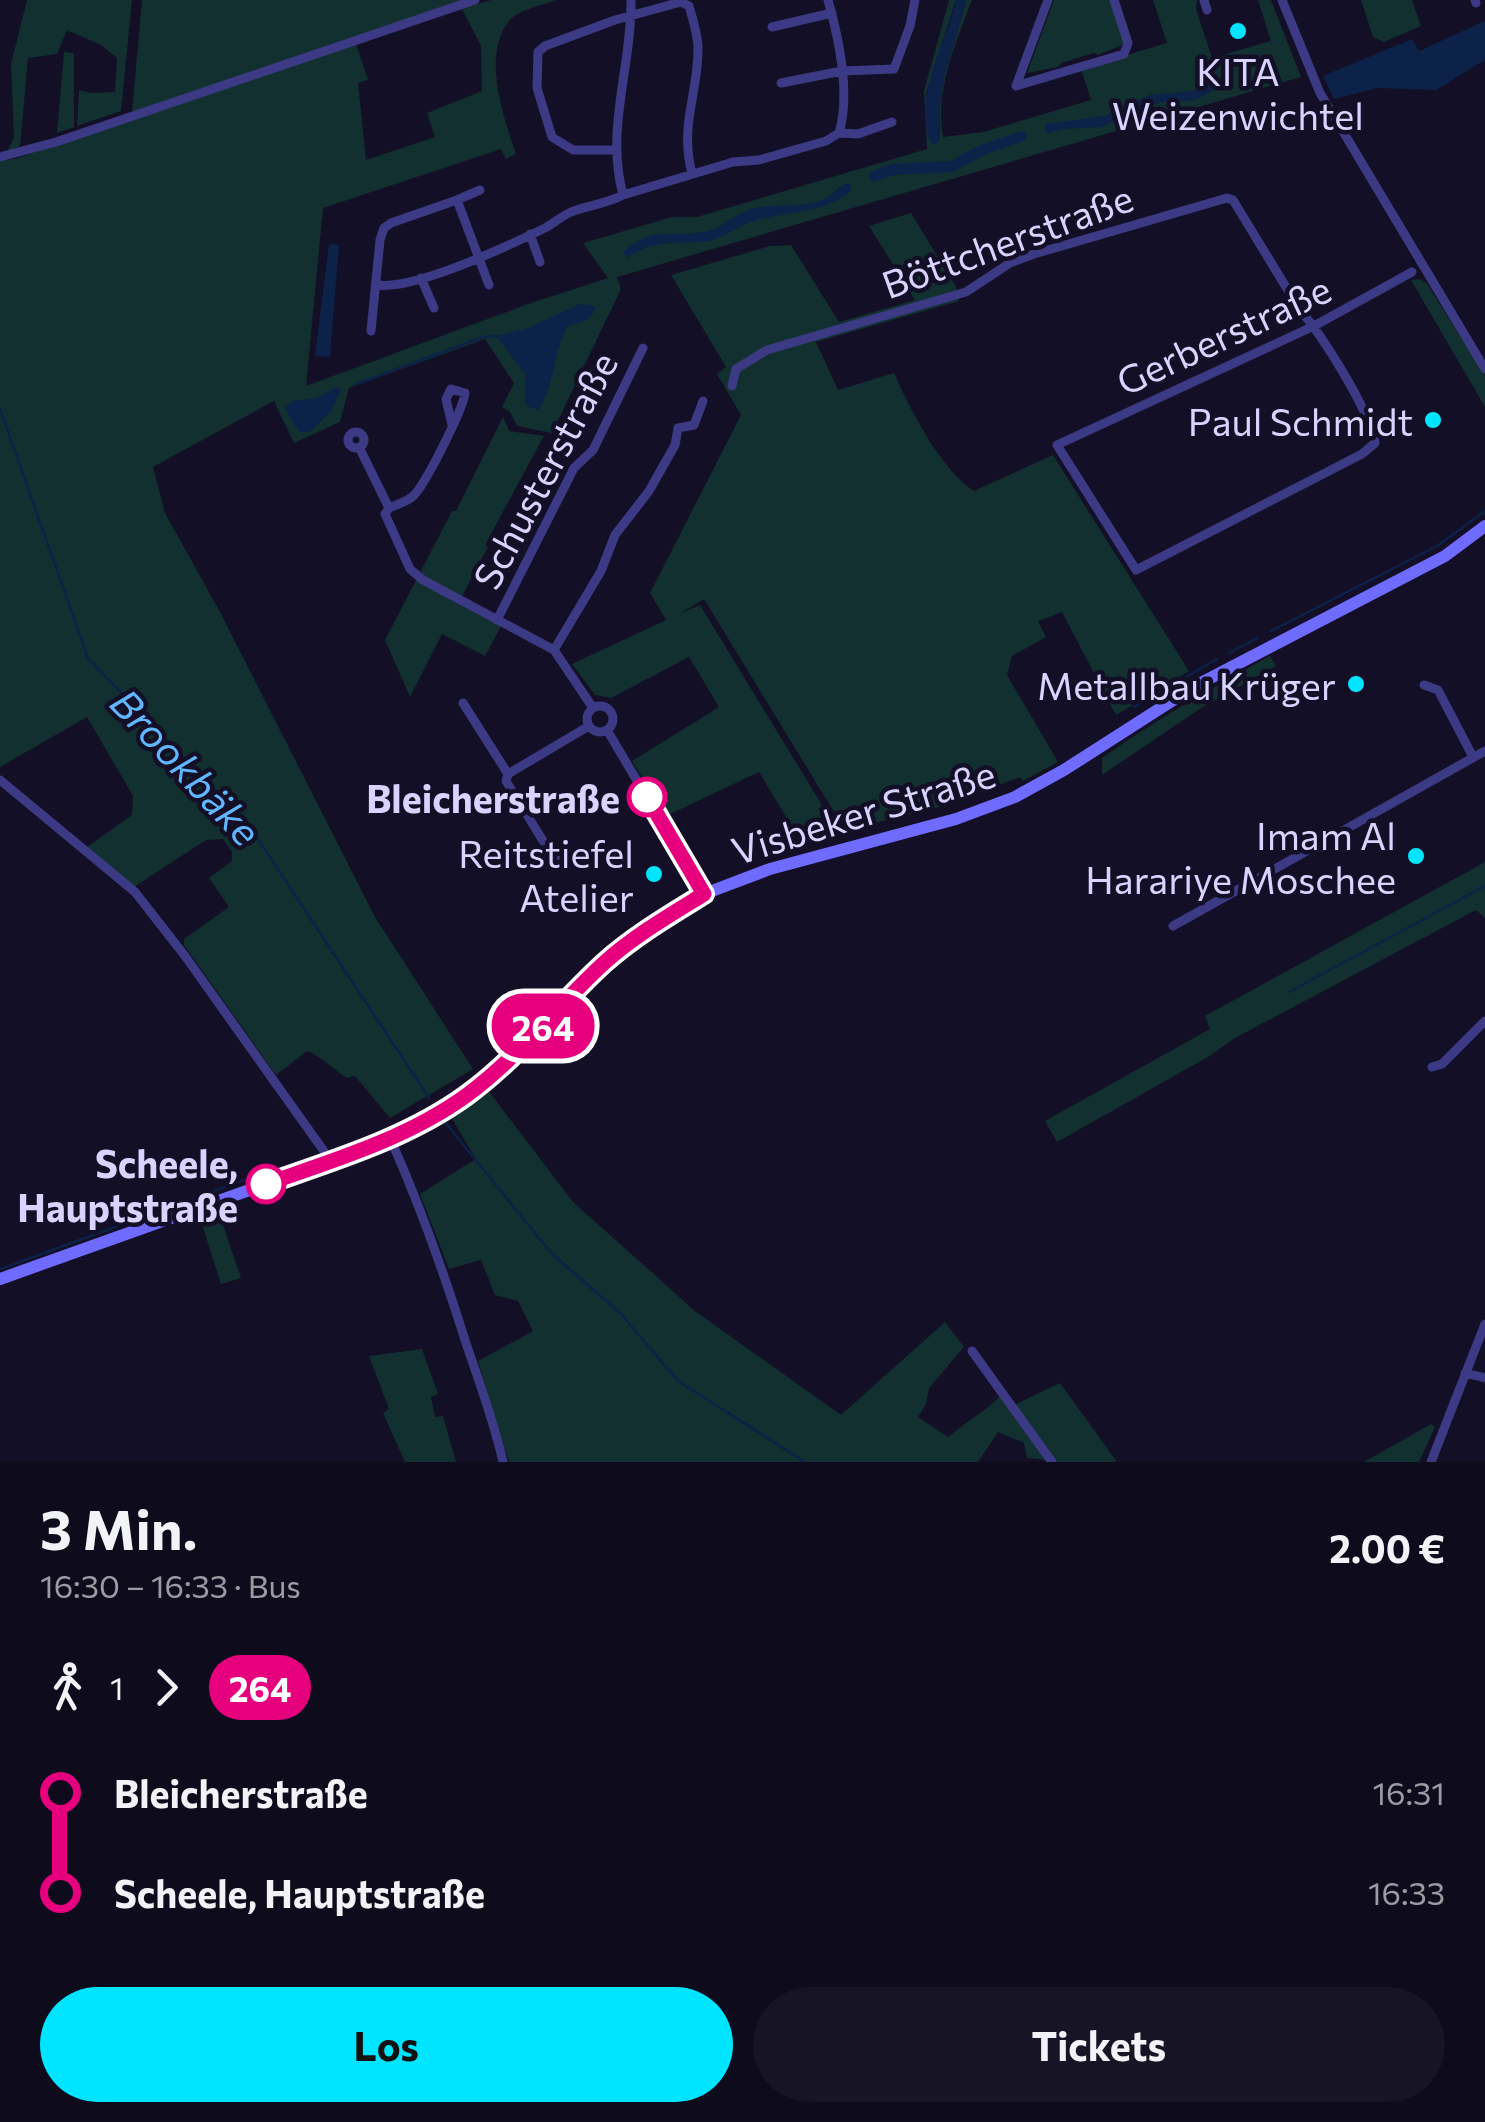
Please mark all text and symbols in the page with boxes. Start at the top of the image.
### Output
marker: KITA Weizenwichtel [1227,20,1249,42]
place label: KITA Weizenwichtel [1112,47,1364,138]
street label: Böttcherstraße [875,173,1139,307]
street label: Gerberstraße [1109,264,1337,404]
street label: Schusterstraße [462,343,626,597]
place label: Paul Schmidt [1188,397,1413,444]
marker: Paul Schmidt [1422,409,1444,431]
place label: Metallbau Krüger [1037,661,1336,708]
marker: Metallbau Krüger [1345,673,1367,695]
water label: Brookbäke [102,677,272,855]
street label: Visbeker Straße [726,749,1000,873]
place label: Bleicherstraße [366,774,620,821]
marker: Bleicherstraße [628,778,666,816]
place label: Imam Al Harariye Moschee [1085,811,1396,902]
place label: Reitstiefel Atelier [458,829,634,920]
marker: Imam Al Harariye Moschee [1405,845,1427,867]
marker: Reitstiefel Atelier [643,863,665,885]
line badge: 264 [486,994,600,1058]
text: 264 [512,1005,574,1048]
place label: Scheele, Hauptstraße [17,1139,238,1230]
marker: Scheele, Hauptstraße [247,1165,285,1203]
text: 3 Min. [40,1494,197,1561]
text: 2.00 € [1329,1524,1445,1571]
text: 16:30 – 16:33 · Bus [40,1565,301,1605]
icon: walk [40,1660,95,1715]
icon: forward [139,1660,194,1715]
text: 264 [229,1666,291,1709]
text: 1 [110,1667,124,1707]
text: Bleicherstraße [114,1769,368,1816]
text: 16:31 [1372,1772,1445,1812]
text: Scheele, Hauptstraße [114,1869,485,1916]
text: 16:33 [1368,1872,1445,1912]
button: Los [40,1987,733,2102]
button: Tickets [753,1987,1445,2102]

